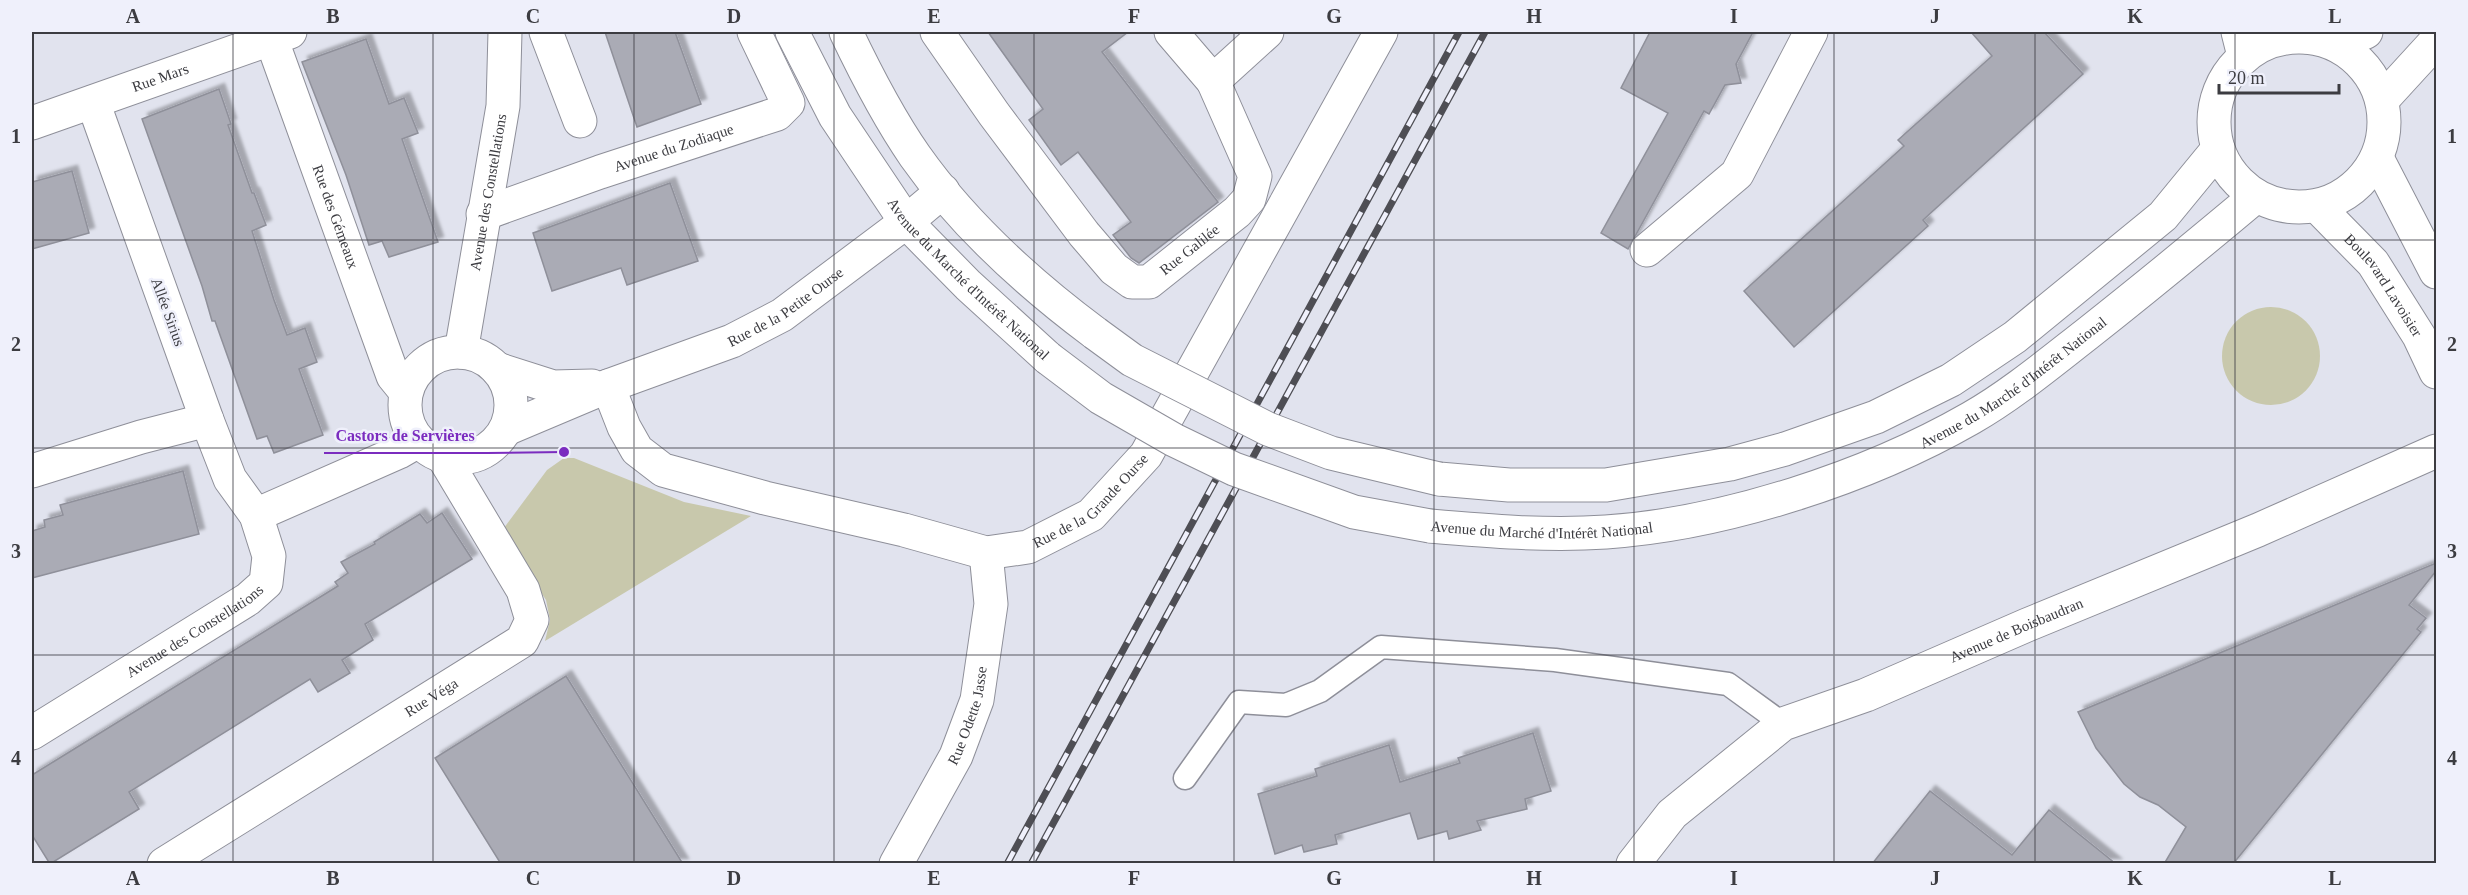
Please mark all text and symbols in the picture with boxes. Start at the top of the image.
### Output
text: A [126,5,141,27]
text: B [326,5,340,27]
text: C [526,5,540,27]
text: D [727,5,741,27]
text: E [927,5,941,27]
text: F [1128,5,1140,27]
text: G [1326,5,1342,27]
text: H [1526,5,1542,27]
text: I [1730,5,1738,27]
text: J [1930,5,1940,27]
text: K [2127,5,2143,27]
text: L [2328,5,2342,27]
scale bar [2219,57,2339,95]
street label: Rue Mars [130,60,191,95]
text: 20 m [2228,68,2265,88]
street label: Avenue des Constellations [467,112,510,272]
street label: Avenue du Zodiaque [612,121,736,175]
text: 1 [11,125,21,147]
text: 1 [2447,125,2457,147]
street label: Rue des Gémeaux [309,163,362,271]
street label: Avenue du Marché d'Intérêt National [884,195,1052,363]
street label: Rue Galilée [1157,221,1223,278]
street label: Boulevard Lavoisier [2341,231,2425,340]
street label: Rue de la Petite Ourse [725,264,846,350]
street label: Allée Sirius [148,276,188,348]
street label: Avenue du Marché d'Intérêt National [1917,314,2110,452]
text: 2 [11,333,21,355]
text: 2 [2447,333,2457,355]
callout: Castors de Servières [324,419,487,453]
text: Castors de Servières [335,427,475,444]
street label: Rue de la Grande Ourse [1030,450,1151,551]
street label: Avenue du Marché d'Intérêt National [1430,518,1654,541]
text: 3 [11,540,21,562]
text: 3 [2447,540,2457,562]
street label: Avenue des Constellations [123,581,266,680]
street label: Avenue de Boisbaudran [1947,595,2086,666]
street label: Rue Odette Jasse [945,665,990,768]
street label: Rue Véga [402,675,461,720]
text: 4 [11,747,21,769]
text: 4 [2447,747,2457,769]
text: A [126,867,141,889]
text: B [326,867,340,889]
text: C [526,867,540,889]
text: D [727,867,741,889]
text: E [927,867,941,889]
text: F [1128,867,1140,889]
text: G [1326,867,1342,889]
text: H [1526,867,1542,889]
text: I [1730,867,1738,889]
text: J [1930,867,1940,889]
text: K [2127,867,2143,889]
text: L [2328,867,2342,889]

